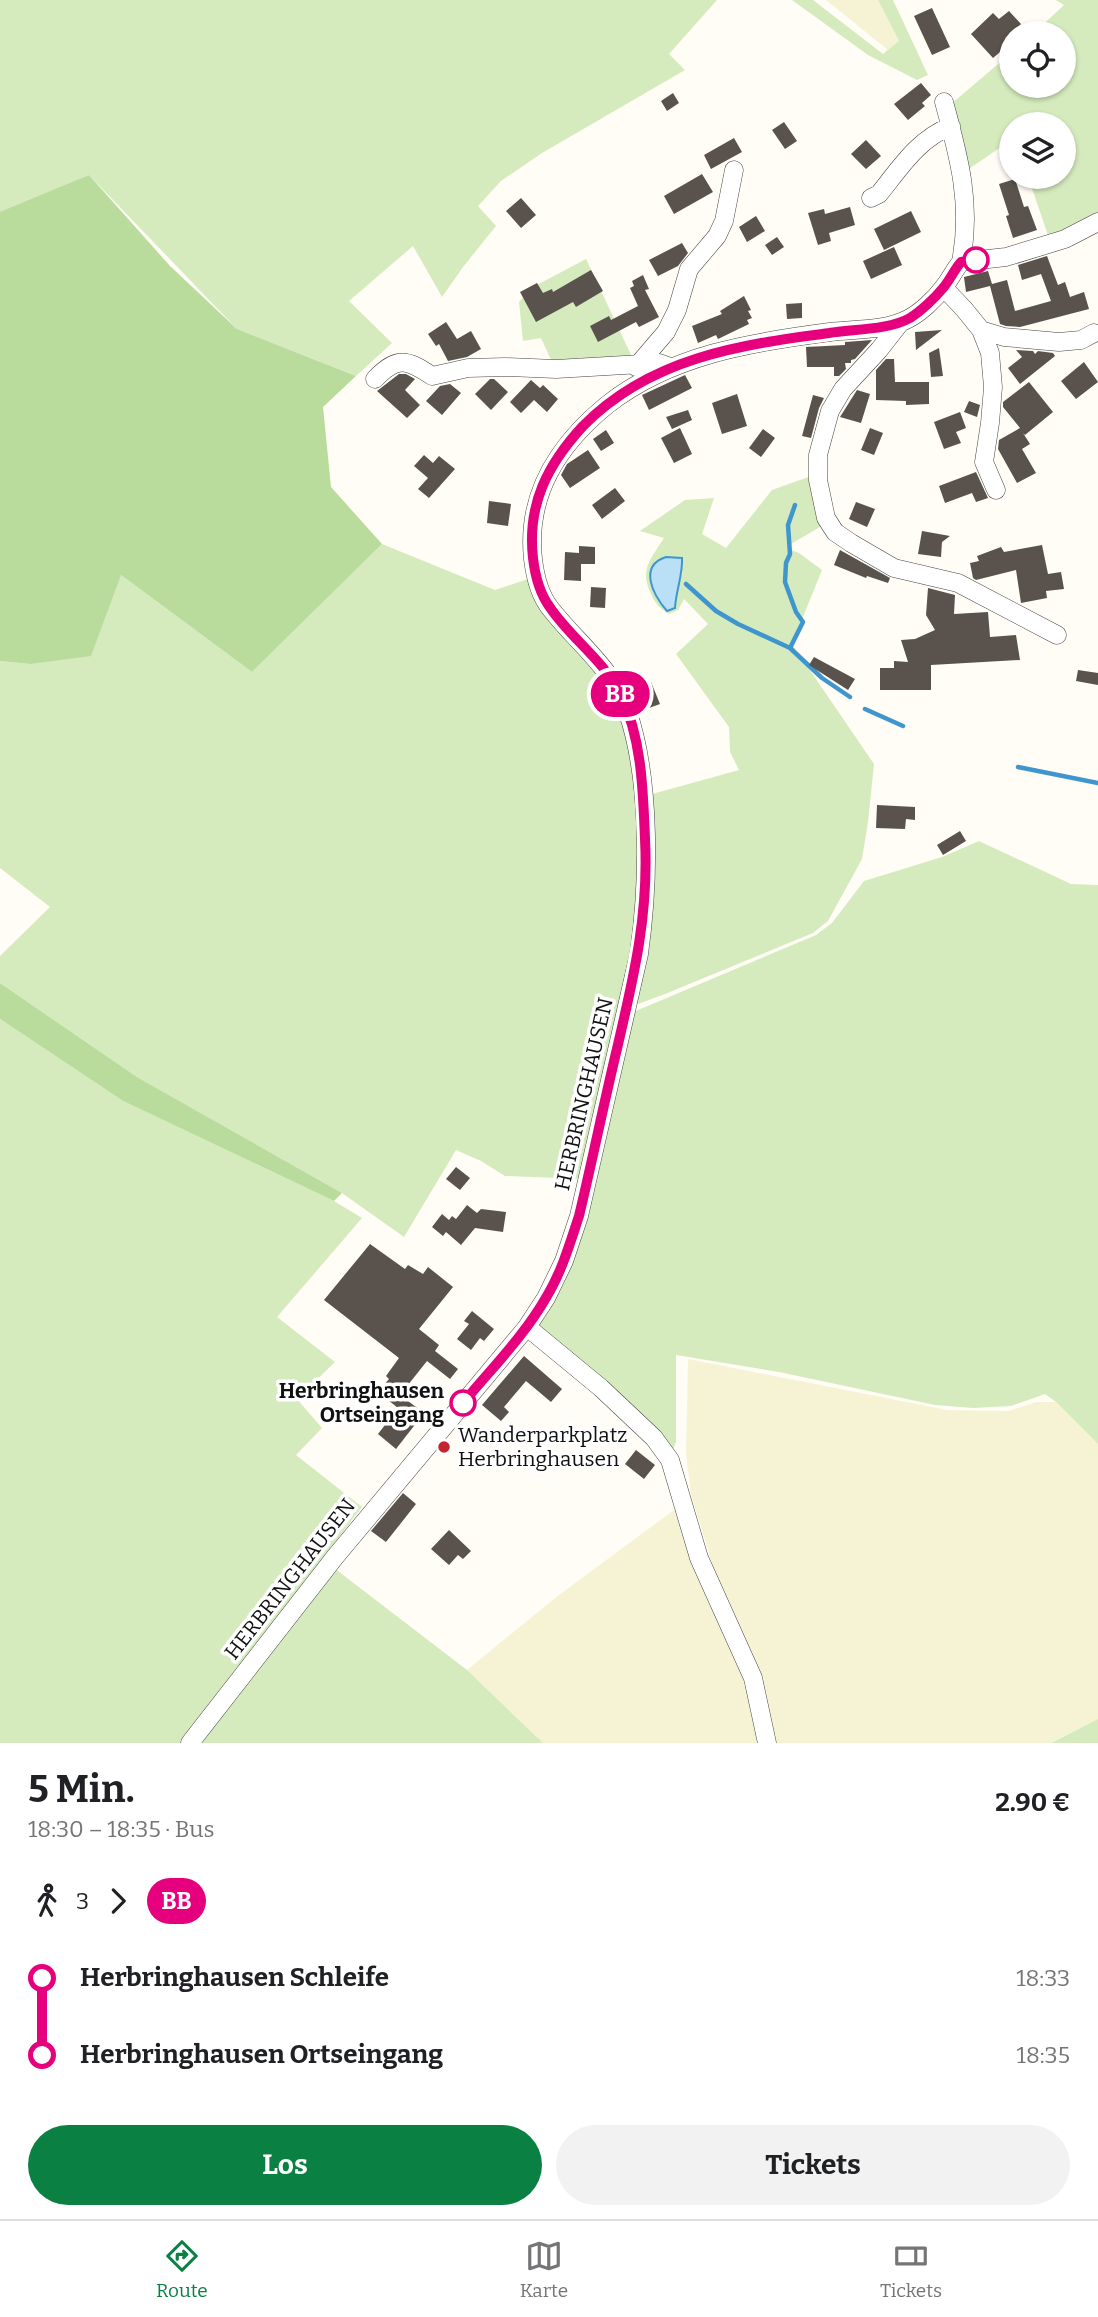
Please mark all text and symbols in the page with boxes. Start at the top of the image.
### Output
map controls [999,21,1076,189]
button: locate [999,21,1076,98]
button: layers [999,112,1076,189]
unlabelled marker [963,247,989,273]
line badge: BB [588,671,652,717]
text: BB [605,680,635,708]
street label: HERBRINGHAUSEN [549,995,619,1193]
place label: Herbringhausen Ortseingang [279,1378,444,1428]
marker: Herbringhausen Ortseingang [450,1390,476,1416]
place label: Wanderparkplatz Herbringhausen [458,1422,627,1472]
marker: Wanderparkplatz Herbringhausen [436,1439,452,1455]
street label: HERBRINGHAUSEN [219,1493,361,1665]
text: 5 Min. [28,1766,135,1812]
text: 2.90 € [995,1787,1070,1818]
text: 18:30 – 18:35 · Bus [28,1815,214,1843]
icon: walk [28,1882,66,1920]
icon: forward [99,1882,137,1920]
text: 3 [76,1887,89,1915]
text: BB [161,1887,192,1915]
text: Herbringhausen Schleife [80,1962,389,1993]
text: 18:33 [1016,1964,1070,1992]
text: Herbringhausen Ortseingang [80,2039,443,2070]
text: 18:35 [1017,2041,1070,2069]
button: Los [28,2125,542,2205]
button: Tickets [556,2125,1070,2205]
tab: Route [156,2237,208,2302]
tab: Karte [520,2237,568,2302]
tab: Tickets [880,2237,942,2302]

